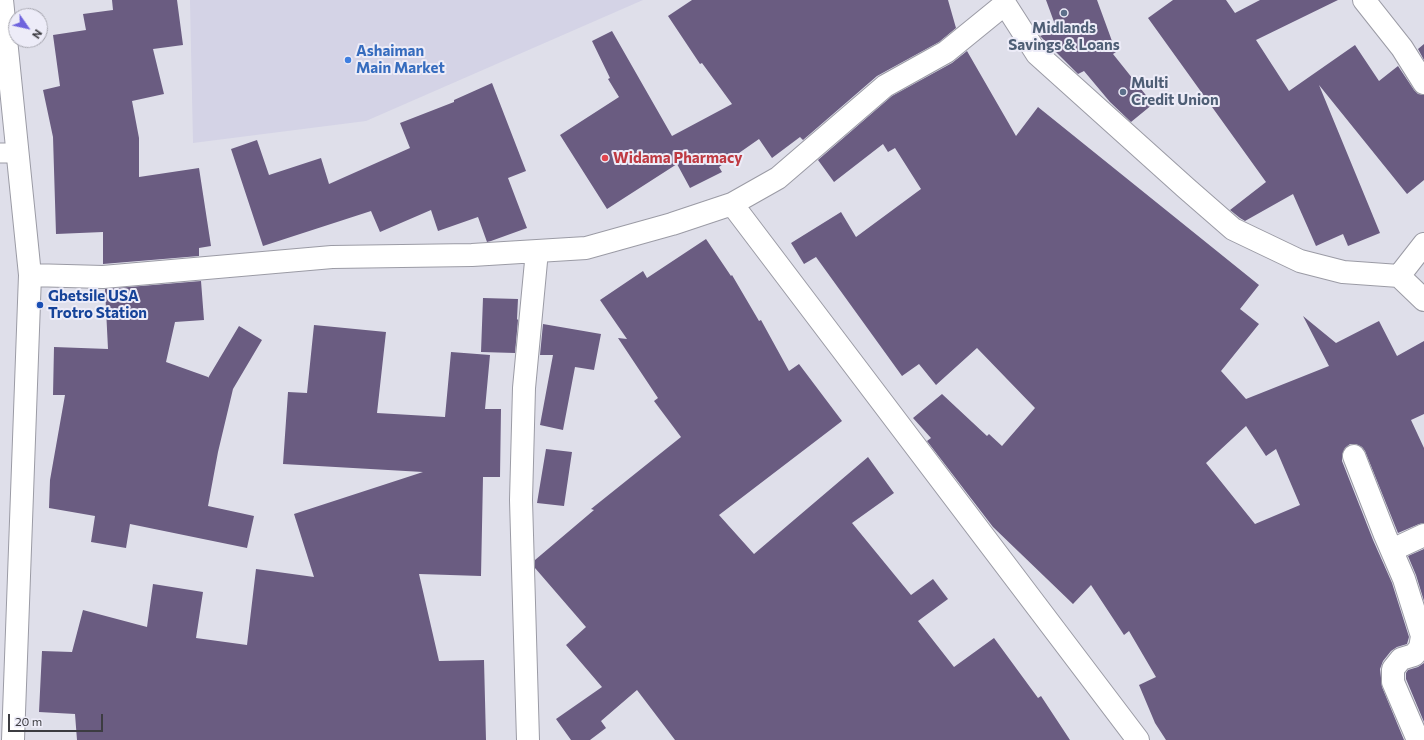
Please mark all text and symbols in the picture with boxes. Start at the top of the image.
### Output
north arrow [8,8,48,48]
marker: Midlands Savings & Loans [1059,8,1069,18]
place label: Midlands Savings & Loans [1008,19,1120,54]
text: N [30,27,45,41]
place label: Ashaiman Main Market [356,42,445,77]
marker: Ashaiman Main Market [343,55,353,65]
place label: Multi Credit Union [1131,74,1219,109]
marker: Multi Credit Union [1118,87,1128,97]
place label: Widama Pharmacy [613,149,742,167]
marker: Widama Pharmacy [600,153,610,163]
place label: Gbetsile USA Trotro Station [48,287,147,322]
marker: Gbetsile USA Trotro Station [35,300,45,310]
scale bar [10,706,105,732]
text: 20 m [15,714,42,728]

